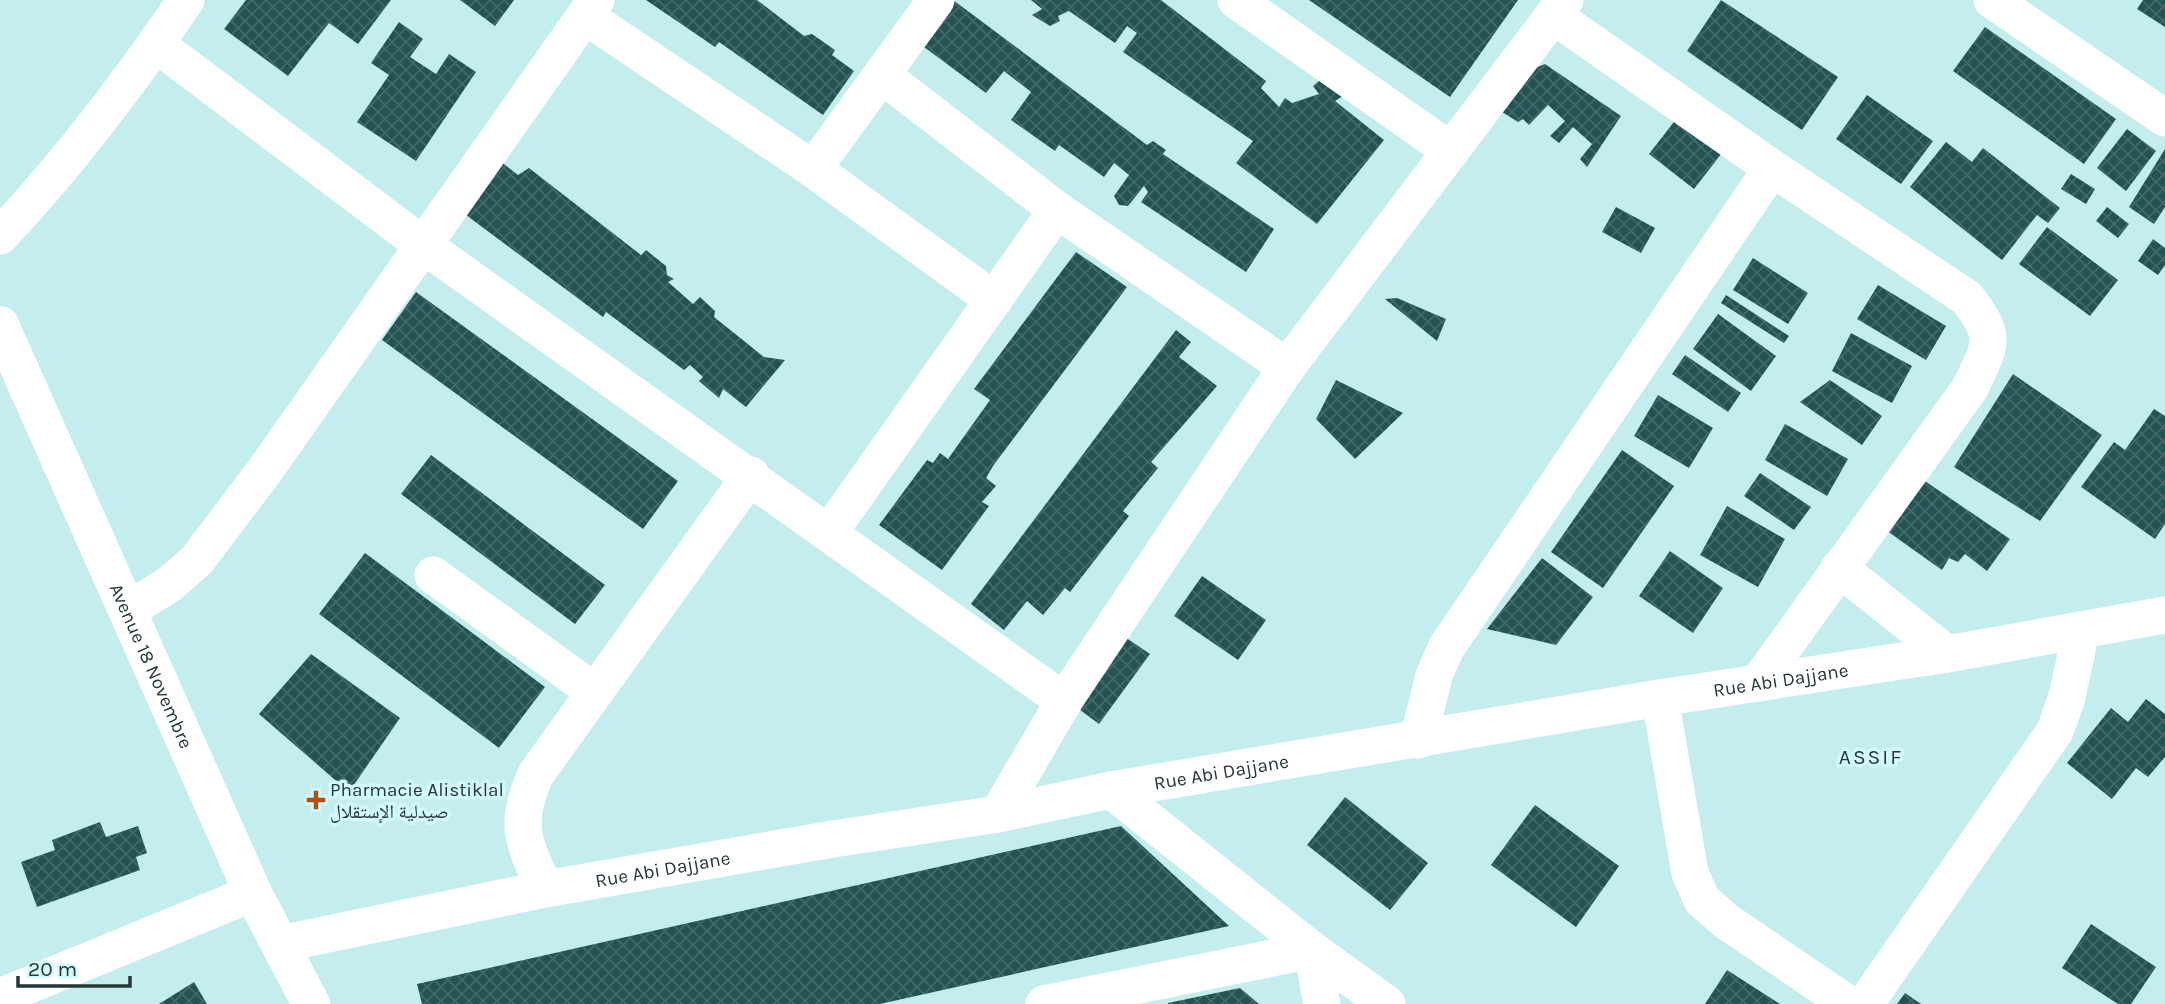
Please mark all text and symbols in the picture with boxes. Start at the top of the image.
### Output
street label: Avenue 18 Novembre [105,580,197,752]
street label: Rue Abi Dajjane [1712,659,1850,702]
district label: ASSIF [1839,745,1903,769]
street label: Rue Abi Dajjane [1152,750,1290,795]
place label: Pharmacie Alistiklal صيدلية الإستقلال [330,779,504,824]
marker: Pharmacie Alistiklal صيدلية الإستقلال [308,792,324,808]
street label: Rue Abi Dajjane [594,847,732,892]
scale bar [18,944,130,988]
text: 20 m [28,957,77,981]

